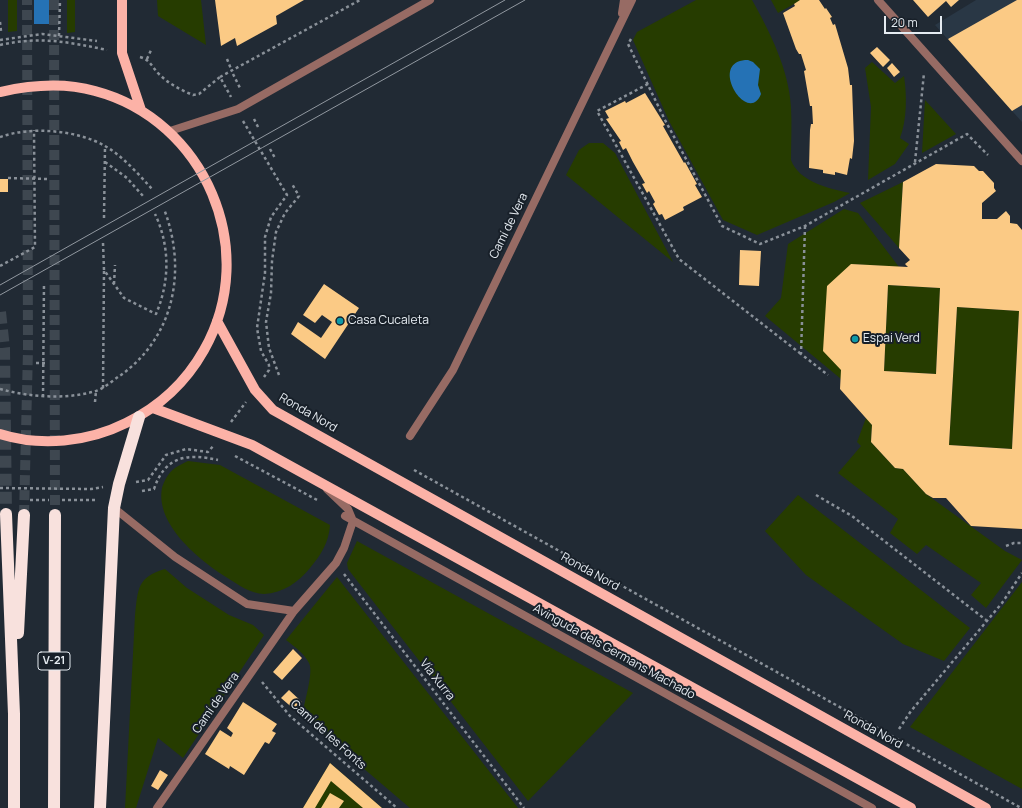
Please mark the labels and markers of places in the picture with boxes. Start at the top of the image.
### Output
place label: Casa Cucaleta [348,314,429,328]
marker: Casa Cucaleta [335,316,345,326]
place label: Espai Verd [863,332,920,346]
marker: Espai Verd [850,334,860,344]

